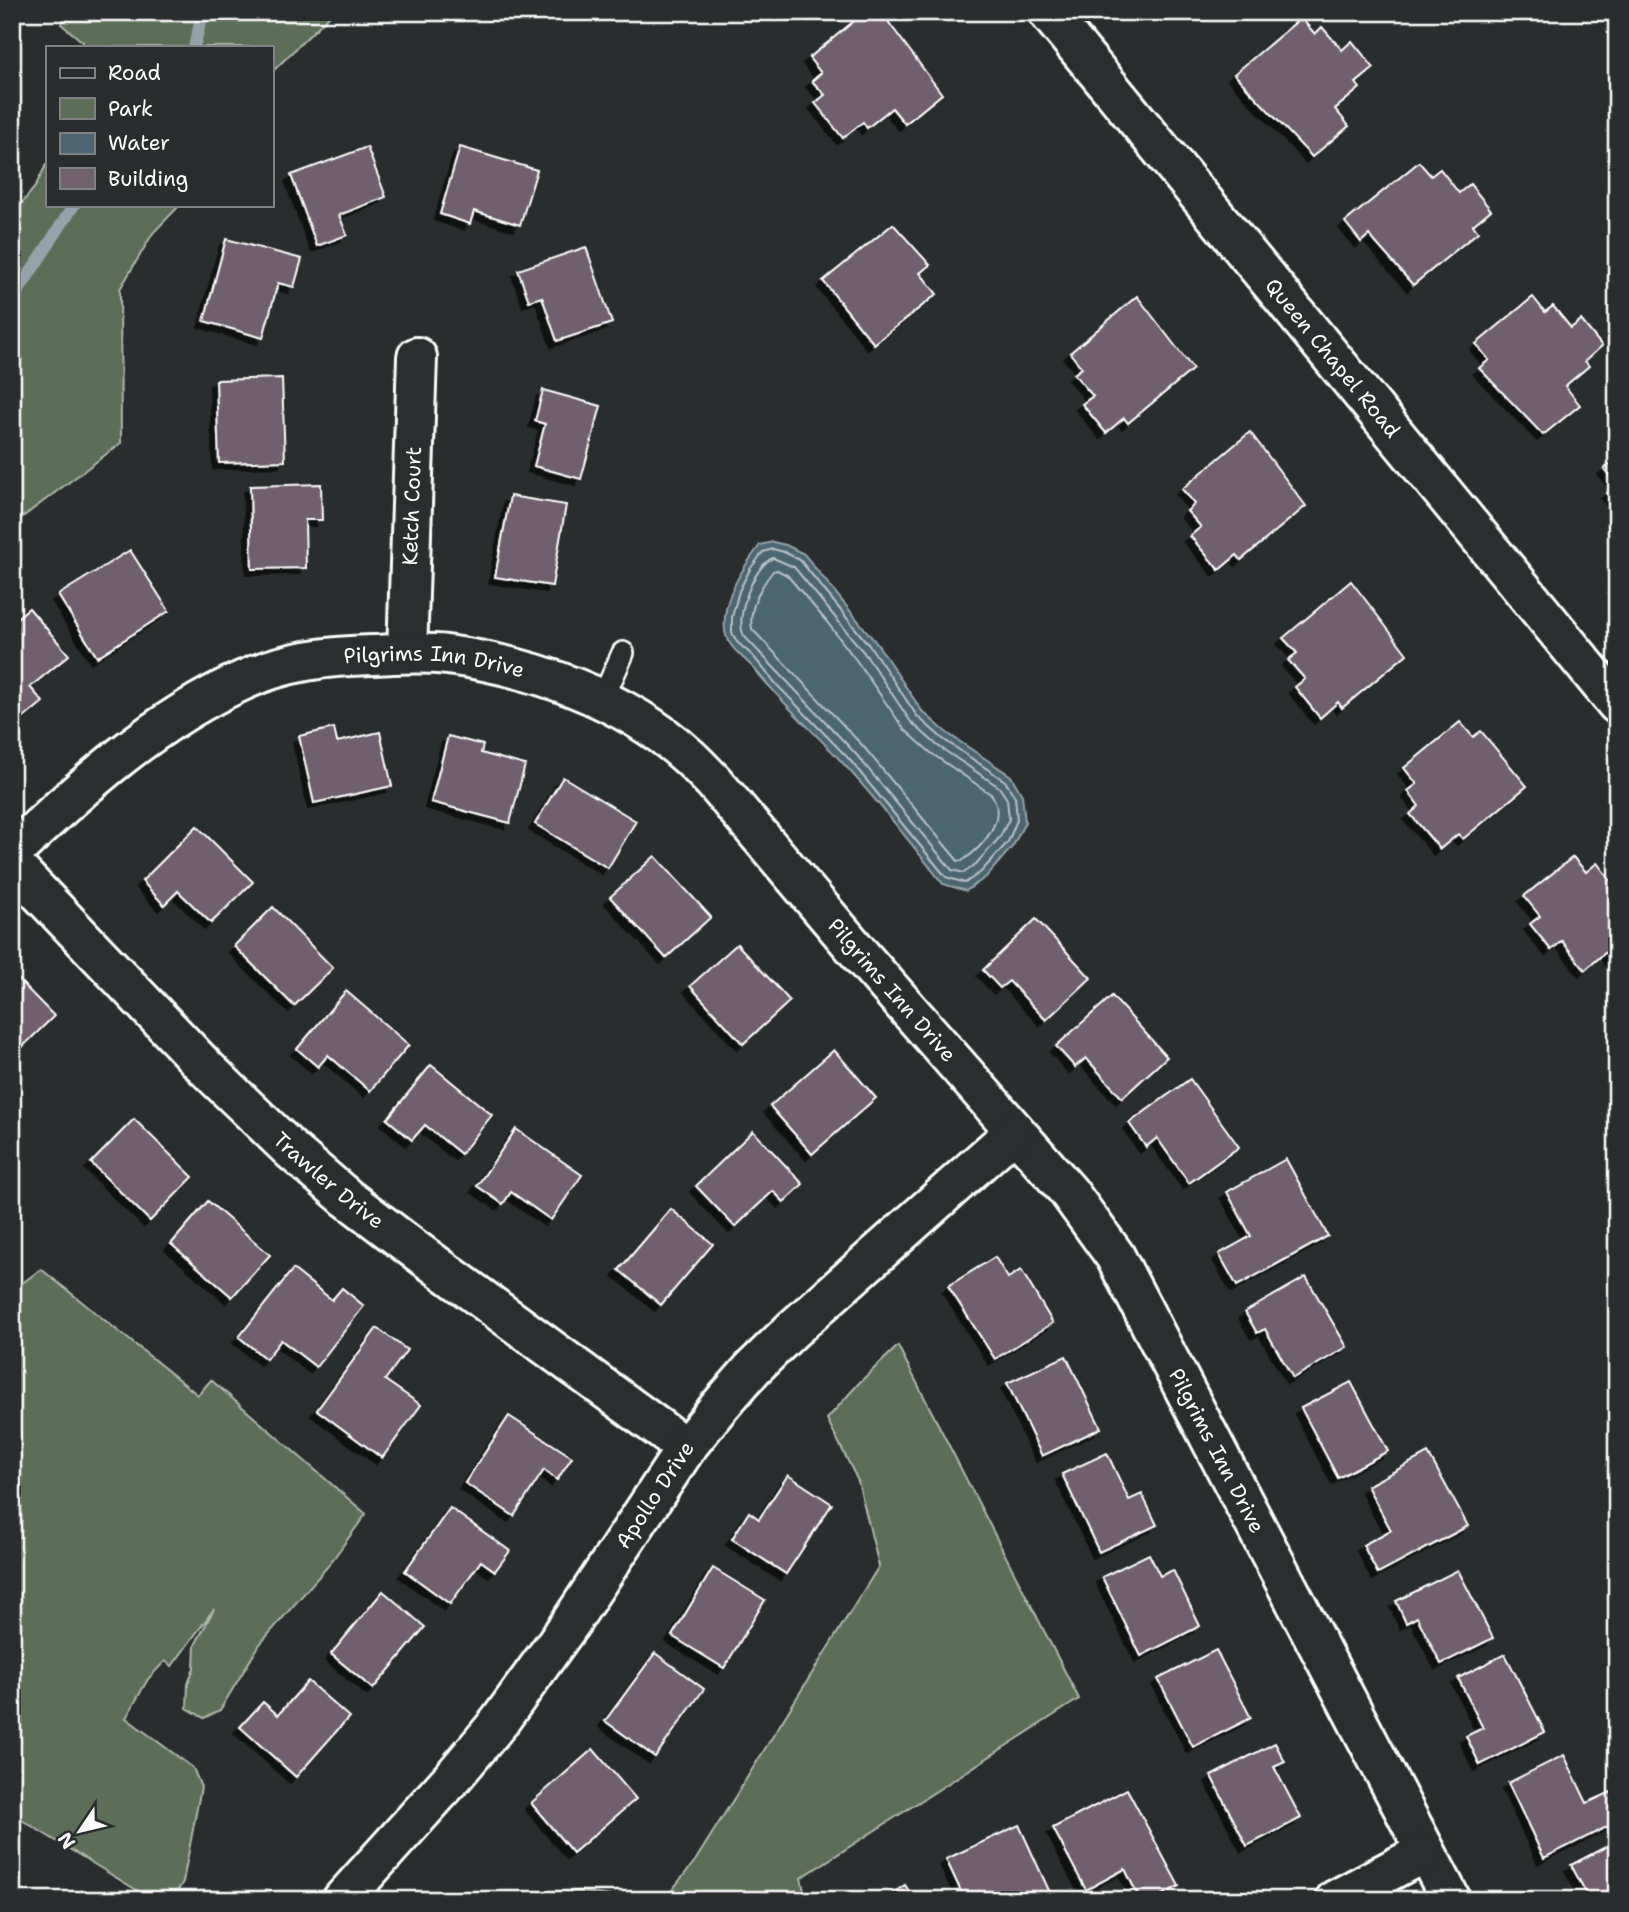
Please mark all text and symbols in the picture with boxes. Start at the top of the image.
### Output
legend [46,46,273,206]
text: Road [108,59,161,87]
text: Park [108,95,153,123]
text: Water [108,129,170,157]
text: Building [108,165,188,193]
street label: Queen Chapel Road [1259,272,1407,444]
street label: Ketch Court [396,446,428,566]
street label: Pilgrims Inn Drive [343,639,528,684]
street label: Pilgrims Inn Drive [821,912,962,1068]
street label: Trawler Drive [267,1126,390,1235]
street label: Pilgrims Inn Drive [1162,1363,1271,1538]
street label: Apollo Drive [609,1436,701,1554]
north arrow [46,1797,116,1867]
text: N [52,1827,81,1854]

